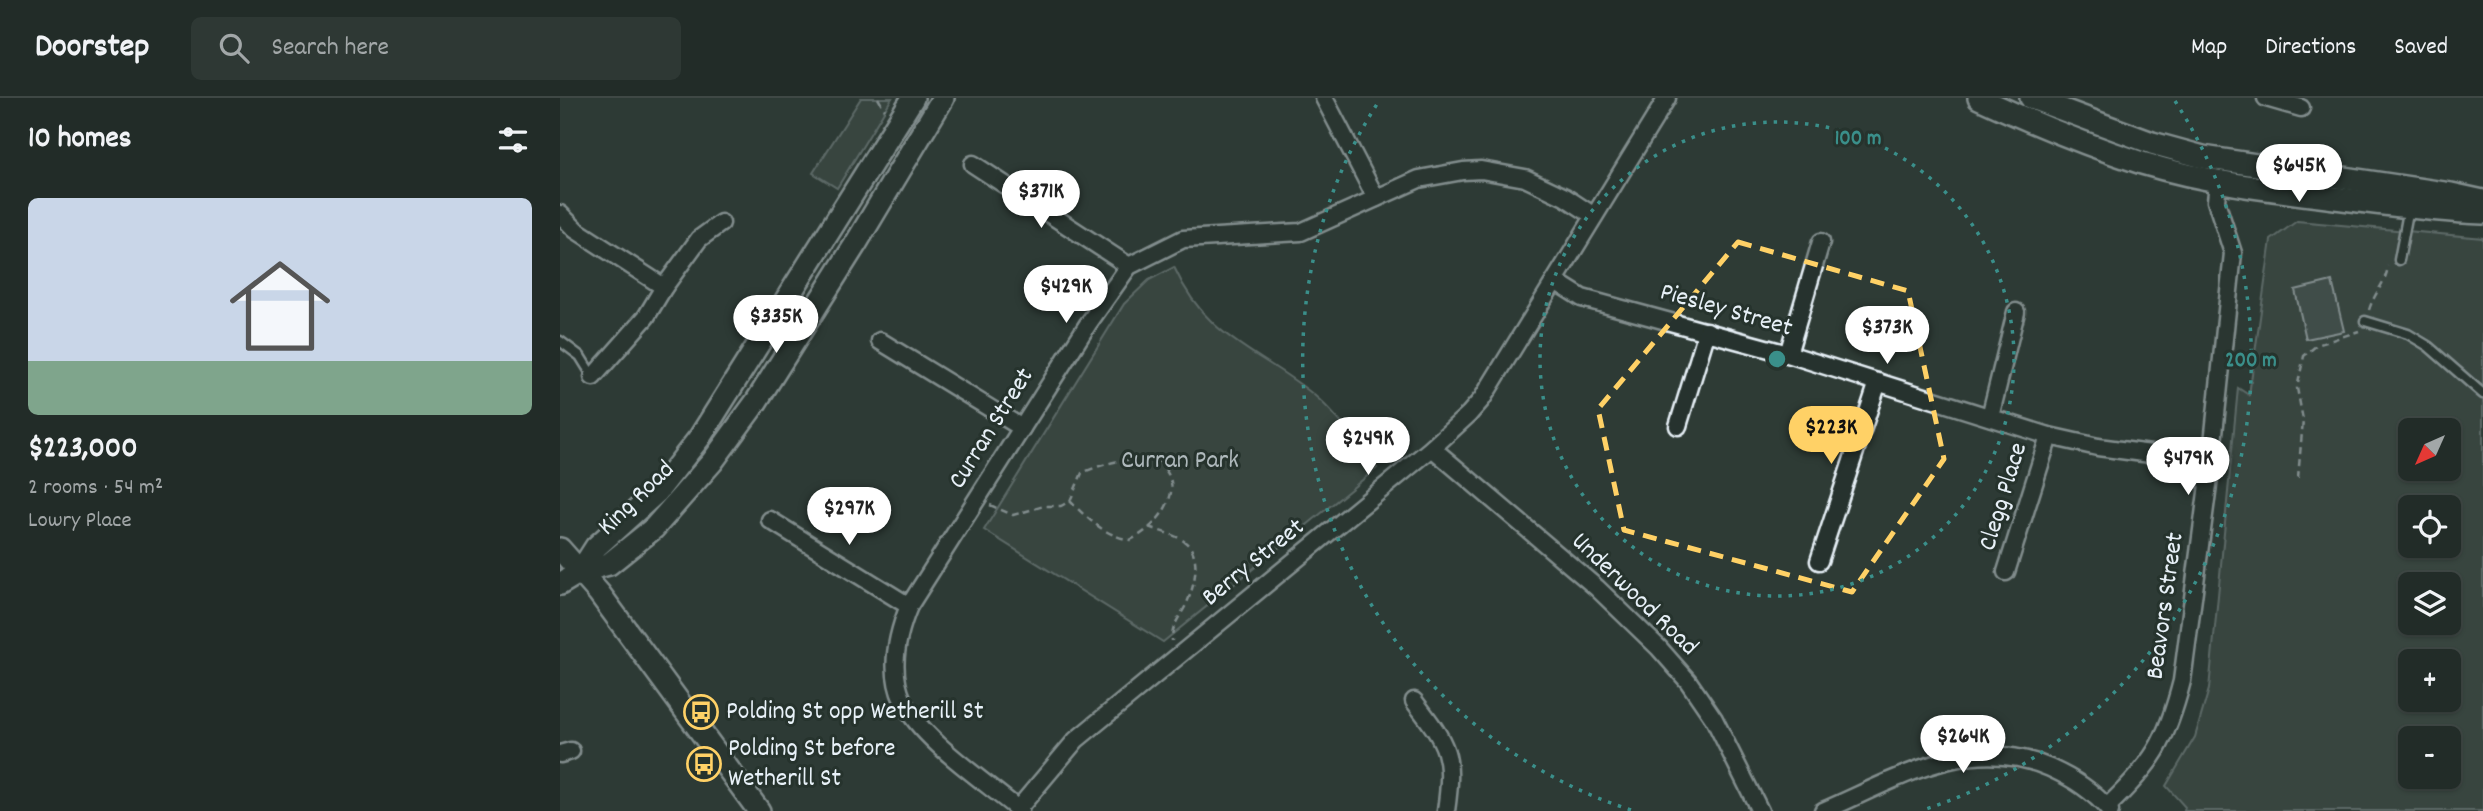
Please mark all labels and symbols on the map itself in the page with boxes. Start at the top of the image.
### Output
text: 100 m [1835,125,1881,155]
pin: $645K [2250,144,2348,204]
pin: $371K [992,170,1090,230]
pin: $429K [1017,266,1115,325]
street label: Piesley Street [1655,274,1797,348]
pin: $335K [727,296,825,355]
pin: $373K [1838,306,1936,366]
centre of rings [1765,347,1789,371]
text: 200 m [2225,347,2277,377]
street label: Curran Street [940,361,1044,497]
pin: $223K [1782,406,1880,466]
pin: $249K [1319,418,1417,477]
north arrow [2398,418,2460,481]
street label: Clegg Place [1970,438,2038,556]
pin: $479K [2139,438,2237,497]
park label: Curran Park [1121,443,1239,480]
street label: King Road [590,453,684,545]
pin: $297K [800,488,898,547]
street label: Berry Street [1195,510,1314,616]
street label: Underwood Road [1562,525,1706,665]
street label: Beavors Street [2137,530,2195,682]
bus stop icon: Polding St opp Wetherill St [682,693,720,731]
place label: Polding St opp Wetherill St [726,694,984,731]
pin: $264K [1914,716,2012,775]
place label: Polding St before Wetherill St [728,731,895,798]
bus stop icon: Polding St before Wetherill St [685,745,723,783]

